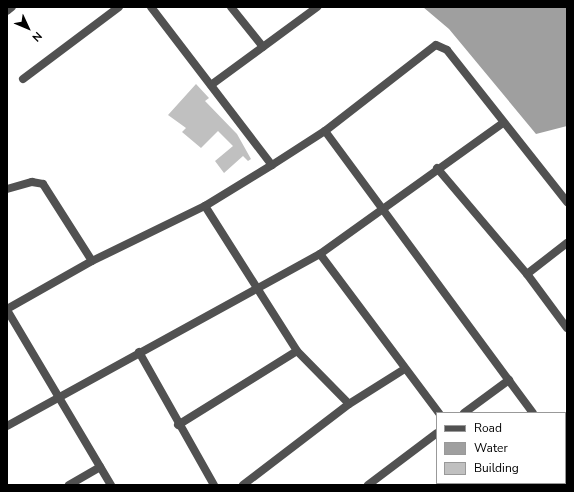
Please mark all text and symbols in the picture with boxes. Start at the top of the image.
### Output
north arrow [8,8,48,48]
text: N [29,29,45,45]
legend [436,412,566,484]
text: Road [474,420,502,436]
text: Water [474,440,508,456]
text: Building [474,460,519,476]

